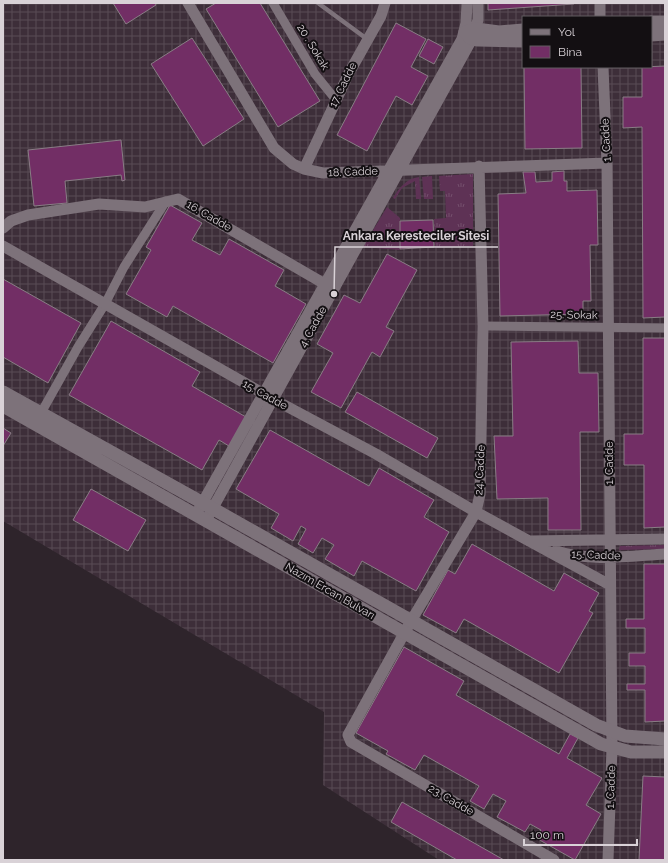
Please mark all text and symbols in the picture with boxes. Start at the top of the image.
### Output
legend [522,16,652,68]
street label: 20 . Sokak [294,22,332,72]
text: Yol [558,25,576,39]
text: Bina [558,45,582,59]
street label: 17. Cadde [327,60,360,110]
street label: 1. Cadde [598,118,614,162]
street label: 18. Cadde [328,165,379,179]
street label: 16. Cadde [184,198,234,234]
callout: Ankara Keresteciler Sitesi [335,223,498,247]
text: Ankara Keresteciler Sitesi [343,229,489,243]
street label: 4. Cadde [297,304,330,350]
street label: 25. Sokak [550,308,598,322]
street label: 15. Cadde [240,377,290,413]
street label: 1. Cadde [603,441,616,485]
street label: 24. Cadde [472,444,488,495]
street label: 15. Cadde [571,548,621,562]
street label: Nazım Ercan Bulvarı [283,560,377,622]
street label: 1. Cadde [604,765,618,809]
street label: 23. Cadde [426,782,476,818]
scale bar [524,821,637,847]
text: 100 m [530,828,564,842]

